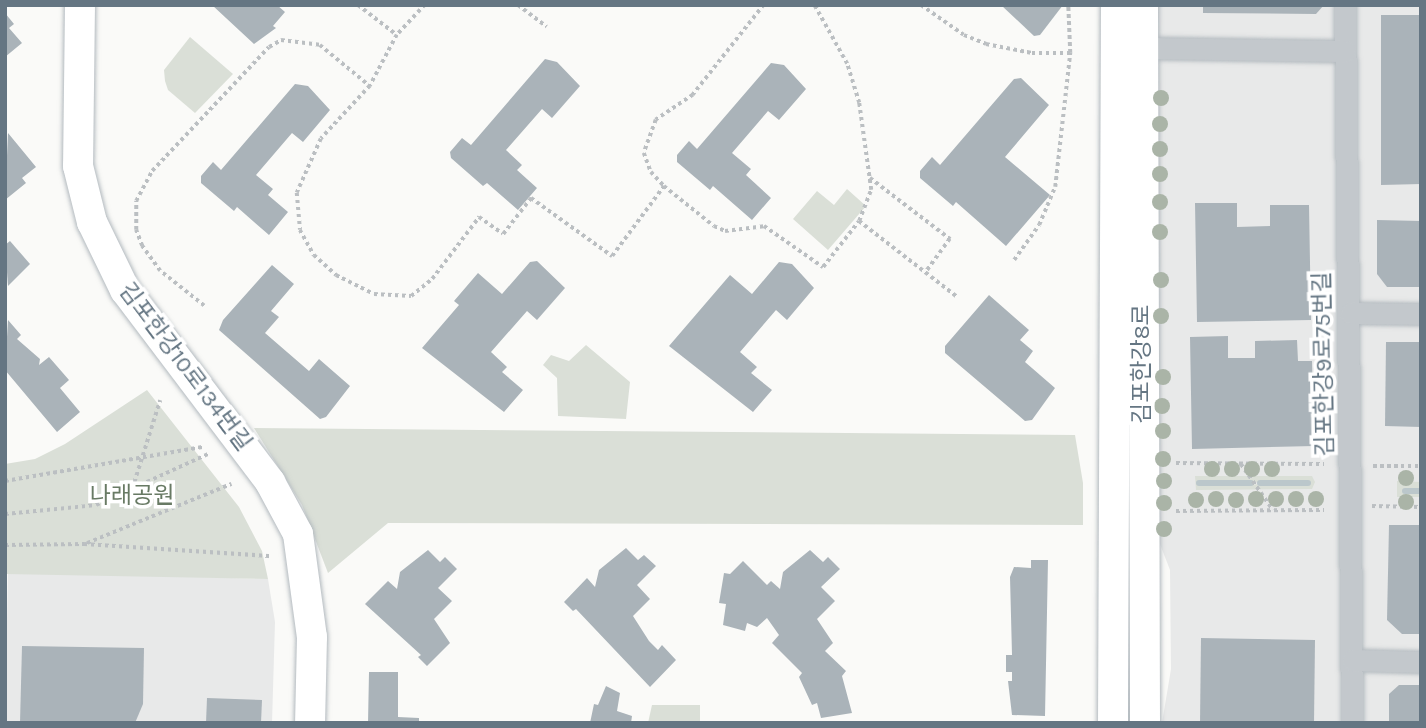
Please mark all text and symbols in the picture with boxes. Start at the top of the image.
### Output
street label: 김포한강9로75번길 [1309,271,1339,457]
street label: 김포한강10로134번길 [113,277,257,457]
street label: 김포한강8로 [1128,304,1156,424]
park label: 나래공원 [90,482,174,510]

